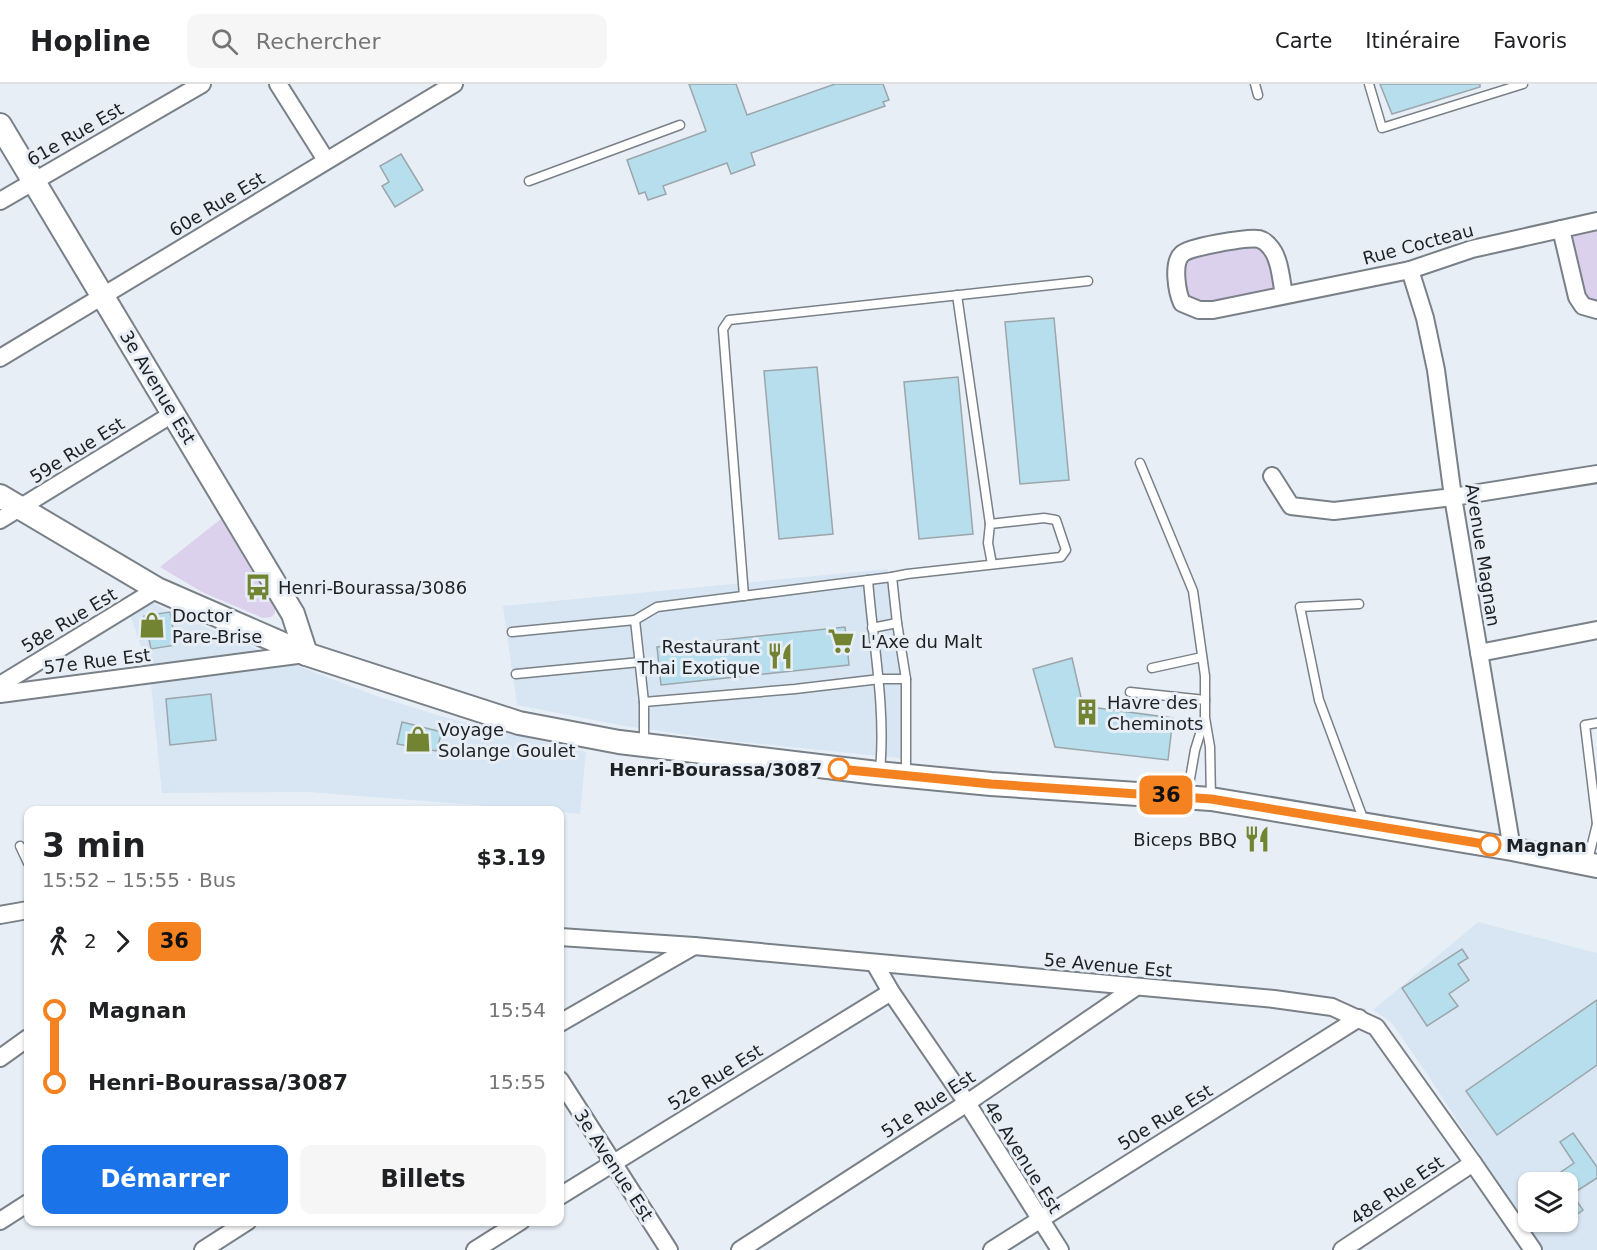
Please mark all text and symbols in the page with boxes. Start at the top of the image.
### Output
search box [187,14,607,68]
text: Hopline [30,25,151,58]
icon: search [208,25,241,58]
text: Rechercher [256,29,380,54]
text: Carte [1275,29,1332,53]
text: Itinéraire [1365,29,1460,53]
text: Favoris [1493,29,1567,53]
street label: 61e Rue Est [23,98,127,170]
street label: 60e Rue Est [166,167,268,241]
street label: Rue Cocteau [1360,219,1476,269]
street label: 3e Avenue Est [116,326,200,448]
street label: 59e Rue Est [26,413,128,487]
street label: Avenue Magnan [1461,482,1505,628]
bus stop icon: Henri-Bourassa/3086 [243,572,273,602]
place label: Henri-Bourassa/3086 [278,577,467,598]
street label: 58e Rue Est [18,583,120,657]
place label: Doctor Pare-Brise [172,605,262,647]
shop icon: Doctor Pare-Brise [137,610,167,640]
supermarket icon: L'Axe du Malt [826,626,856,656]
place label: L'Axe du Malt [861,631,982,652]
place label: Restaurant Thai Exotique [636,636,760,678]
restaurant icon: Restaurant Thai Exotique [765,641,795,671]
street label: 57e Rue Est [42,644,152,678]
place label: Havre des Cheminots [1107,692,1203,734]
building icon: Havre des Cheminots [1072,697,1102,727]
place label: Voyage Solange Goulet [438,719,576,761]
shop icon: Voyage Solange Goulet [403,724,433,754]
marker: Henri-Bourassa/3087 [828,758,850,780]
place label: Henri-Bourassa/3087 [609,759,822,780]
line badge: 36 [1139,776,1193,814]
text: 36 [1151,783,1181,807]
restaurant icon: Biceps BBQ [1242,824,1272,854]
text: 3 min [42,826,146,865]
place label: Biceps BBQ [1133,829,1237,850]
marker: Magnan [1479,834,1501,856]
place label: Magnan [1506,835,1587,856]
text: $3.19 [476,845,546,870]
text: 15:52 – 15:55 · Bus [42,868,236,892]
icon: walk [42,925,75,958]
icon: forward [106,925,139,958]
text: 2 [84,929,97,953]
text: 36 [160,929,189,953]
street label: 5e Avenue Est [1043,949,1173,981]
text: Magnan [88,998,187,1023]
text: 15:54 [488,998,546,1022]
street label: 52e Rue Est [664,1040,766,1114]
street label: 51e Rue Est [877,1066,979,1142]
text: Henri-Bourassa/3087 [88,1070,348,1095]
text: 15:55 [488,1070,546,1094]
street label: 50e Rue Est [1114,1080,1216,1154]
street label: 4e Avenue Est [980,1097,1066,1217]
street label: 3e Avenue Est [570,1105,658,1225]
button: Démarrer [42,1145,288,1214]
button: Billets [300,1145,546,1214]
street label: 48e Rue Est [1347,1151,1447,1229]
map controls [1518,1172,1578,1232]
button: layers [1518,1172,1578,1232]

